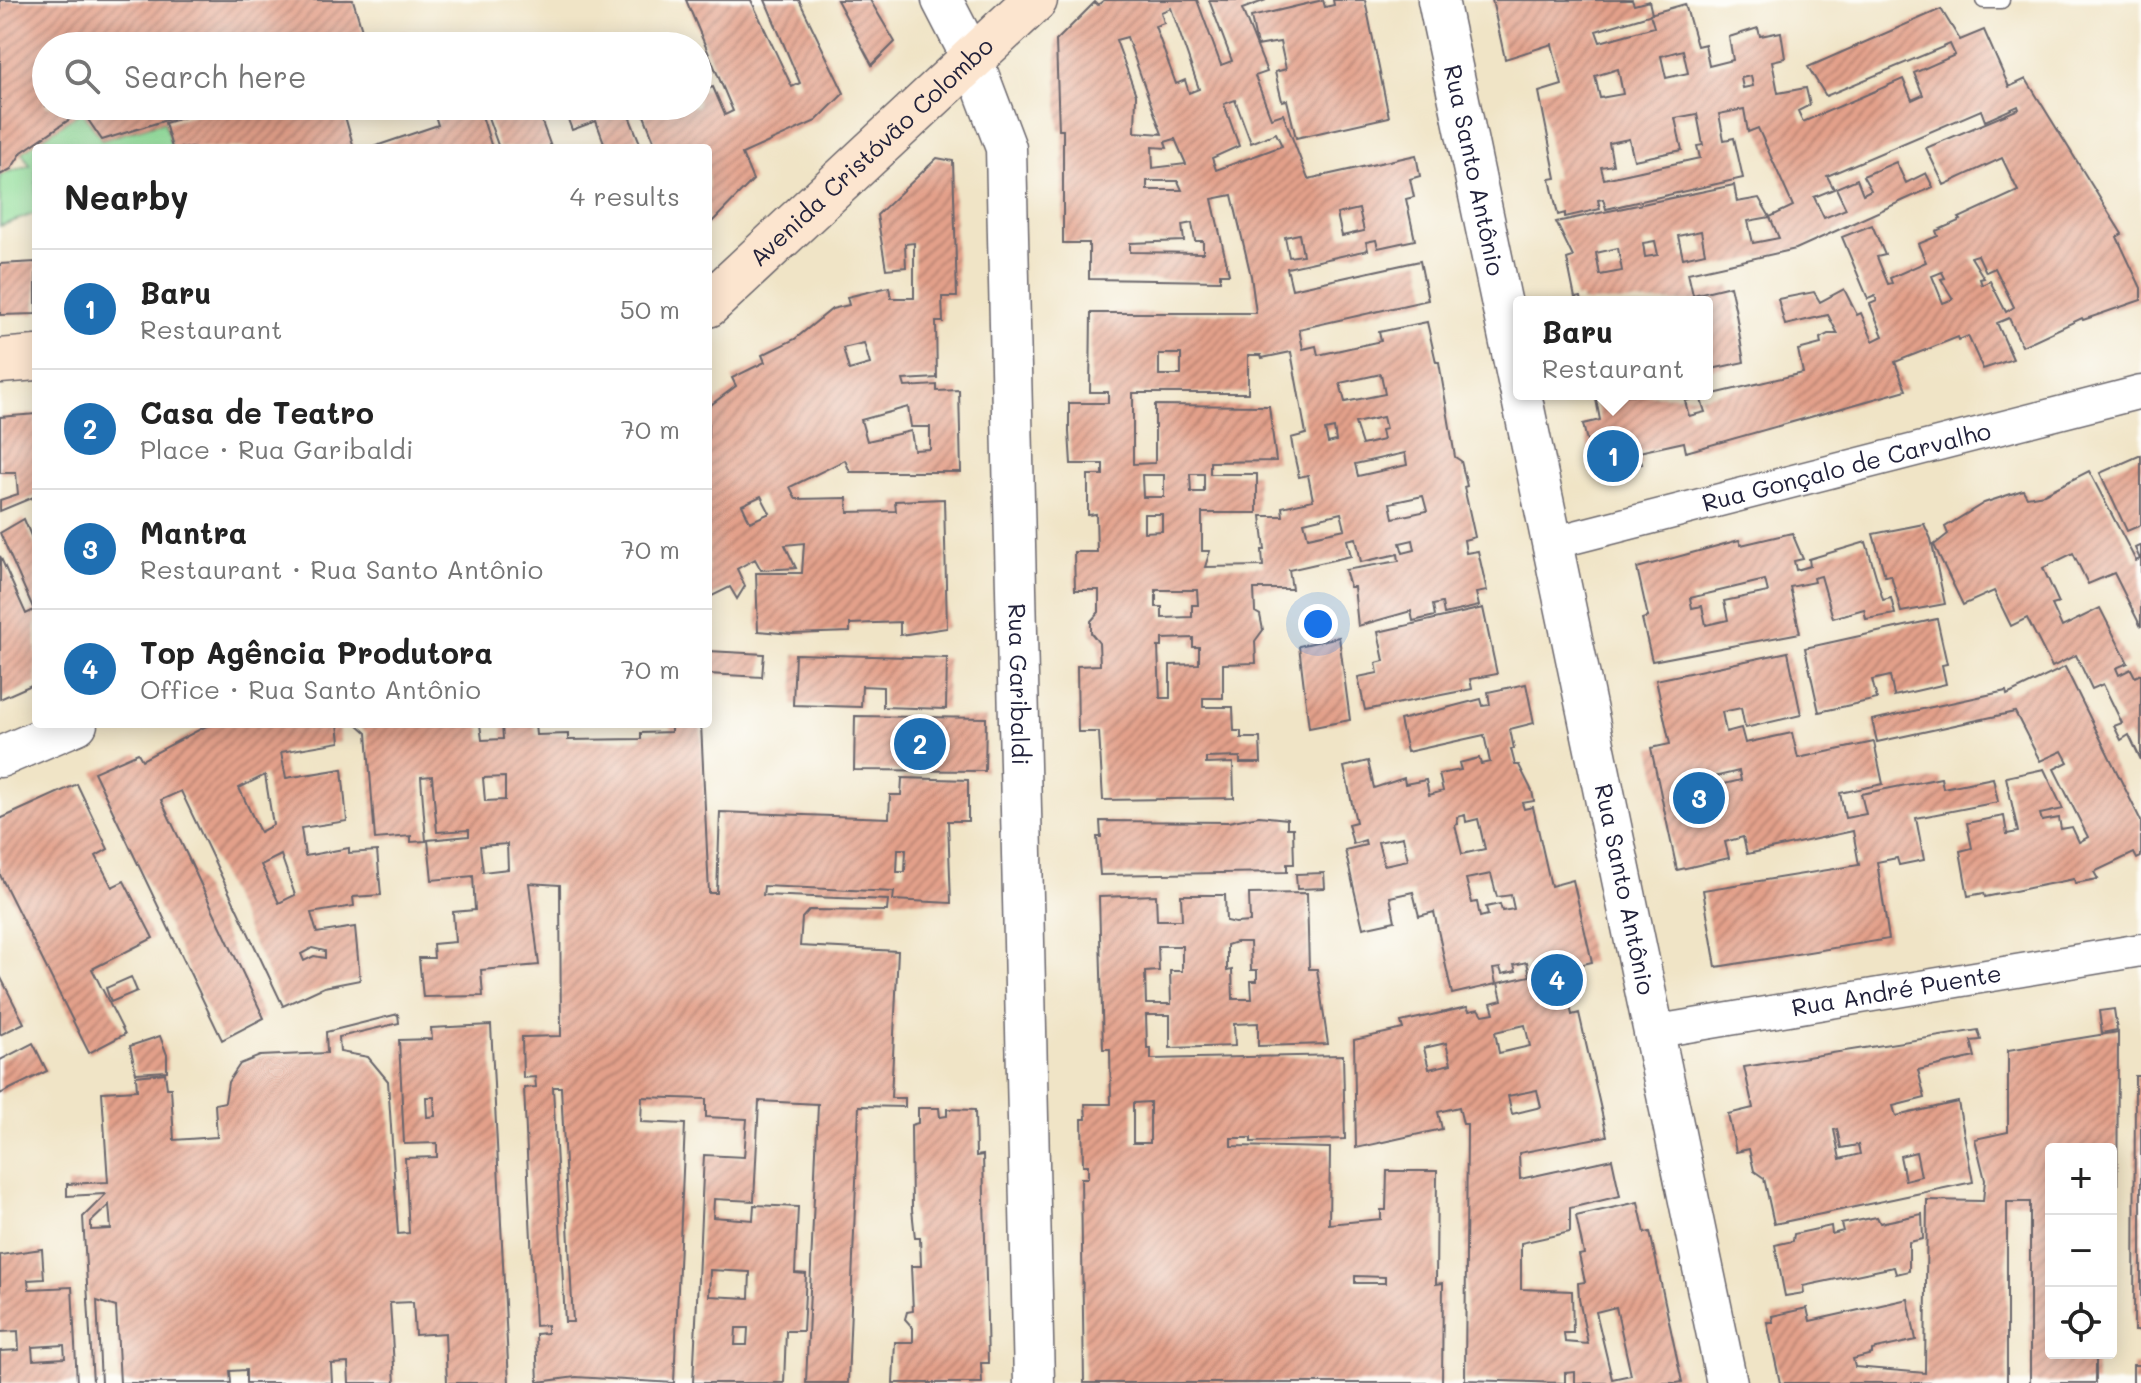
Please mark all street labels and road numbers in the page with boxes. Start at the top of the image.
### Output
street label: Avenida Cristóvão Colombo [742,30,999,272]
street label: Rua Santo Antônio [1438,62,1512,278]
street label: Rua Gonçalo de Carvalho [1698,414,1994,518]
street label: Rua Garibaldi [1002,603,1037,766]
street label: Rua Santo Antônio [1589,781,1663,997]
street label: Rua André Puente [1789,957,2004,1022]

